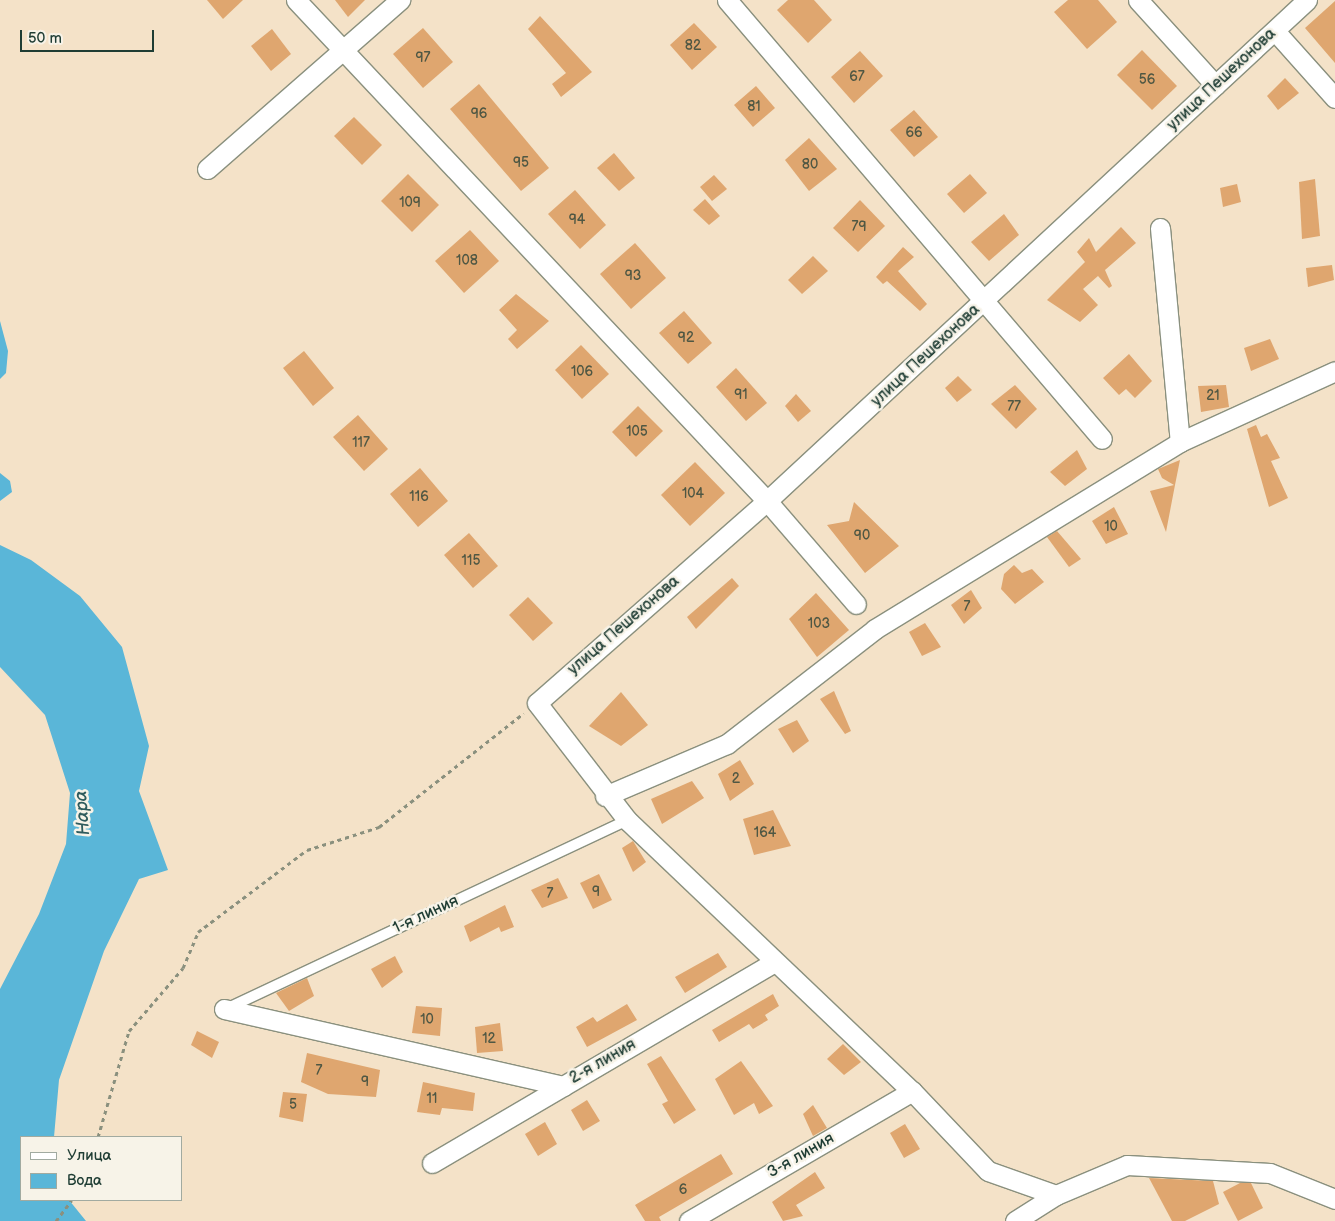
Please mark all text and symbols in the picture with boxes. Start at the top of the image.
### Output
scale bar [22,20,156,52]
street label: улица Пешехонова [1164,25,1280,135]
text: 50 m [28,29,62,48]
house number: 82 [685,38,701,54]
house number: 97 [416,50,430,66]
house number: 67 [849,69,865,85]
house number: 56 [1139,72,1155,88]
house number: 81 [747,99,761,115]
house number: 96 [471,106,487,122]
house number: 66 [905,125,923,141]
house number: 95 [513,155,529,171]
house number: 80 [802,157,818,173]
house number: 109 [399,195,421,211]
house number: 94 [569,212,585,228]
house number: 79 [852,219,866,235]
house number: 108 [456,253,478,269]
house number: 93 [625,268,641,284]
street label: улица Пешехонова [868,301,984,411]
house number: 92 [678,330,694,346]
house number: 106 [571,364,593,380]
house number: 91 [734,387,748,403]
house number: 21 [1206,388,1220,404]
house number: 77 [1007,399,1021,415]
house number: 105 [626,424,648,440]
house number: 117 [352,435,370,451]
house number: 104 [682,486,704,502]
house number: 116 [409,489,429,505]
house number: 10 [1104,519,1118,535]
house number: 90 [854,528,870,544]
house number: 115 [462,553,480,569]
street label: улица Пешехонова [564,572,684,680]
house number: 7 [964,599,970,615]
house number: 103 [808,616,830,632]
house number: 2 [732,771,740,787]
water label: Нара [71,790,95,836]
house number: 164 [754,825,776,841]
house number: 9 [592,884,600,900]
house number: 7 [547,886,553,902]
street label: 1-я линия [390,891,462,939]
house number: 10 [420,1012,434,1028]
house number: 12 [482,1031,496,1047]
street label: 2-я линия [566,1035,640,1089]
house number: 7 [316,1063,322,1079]
house number: 9 [361,1074,369,1090]
house number: 11 [427,1091,437,1107]
house number: 5 [289,1097,297,1113]
street label: 3-я линия [764,1129,838,1183]
legend [20,1136,182,1201]
text: Улица [67,1146,111,1165]
text: Вода [67,1171,102,1190]
house number: 6 [679,1182,687,1198]

